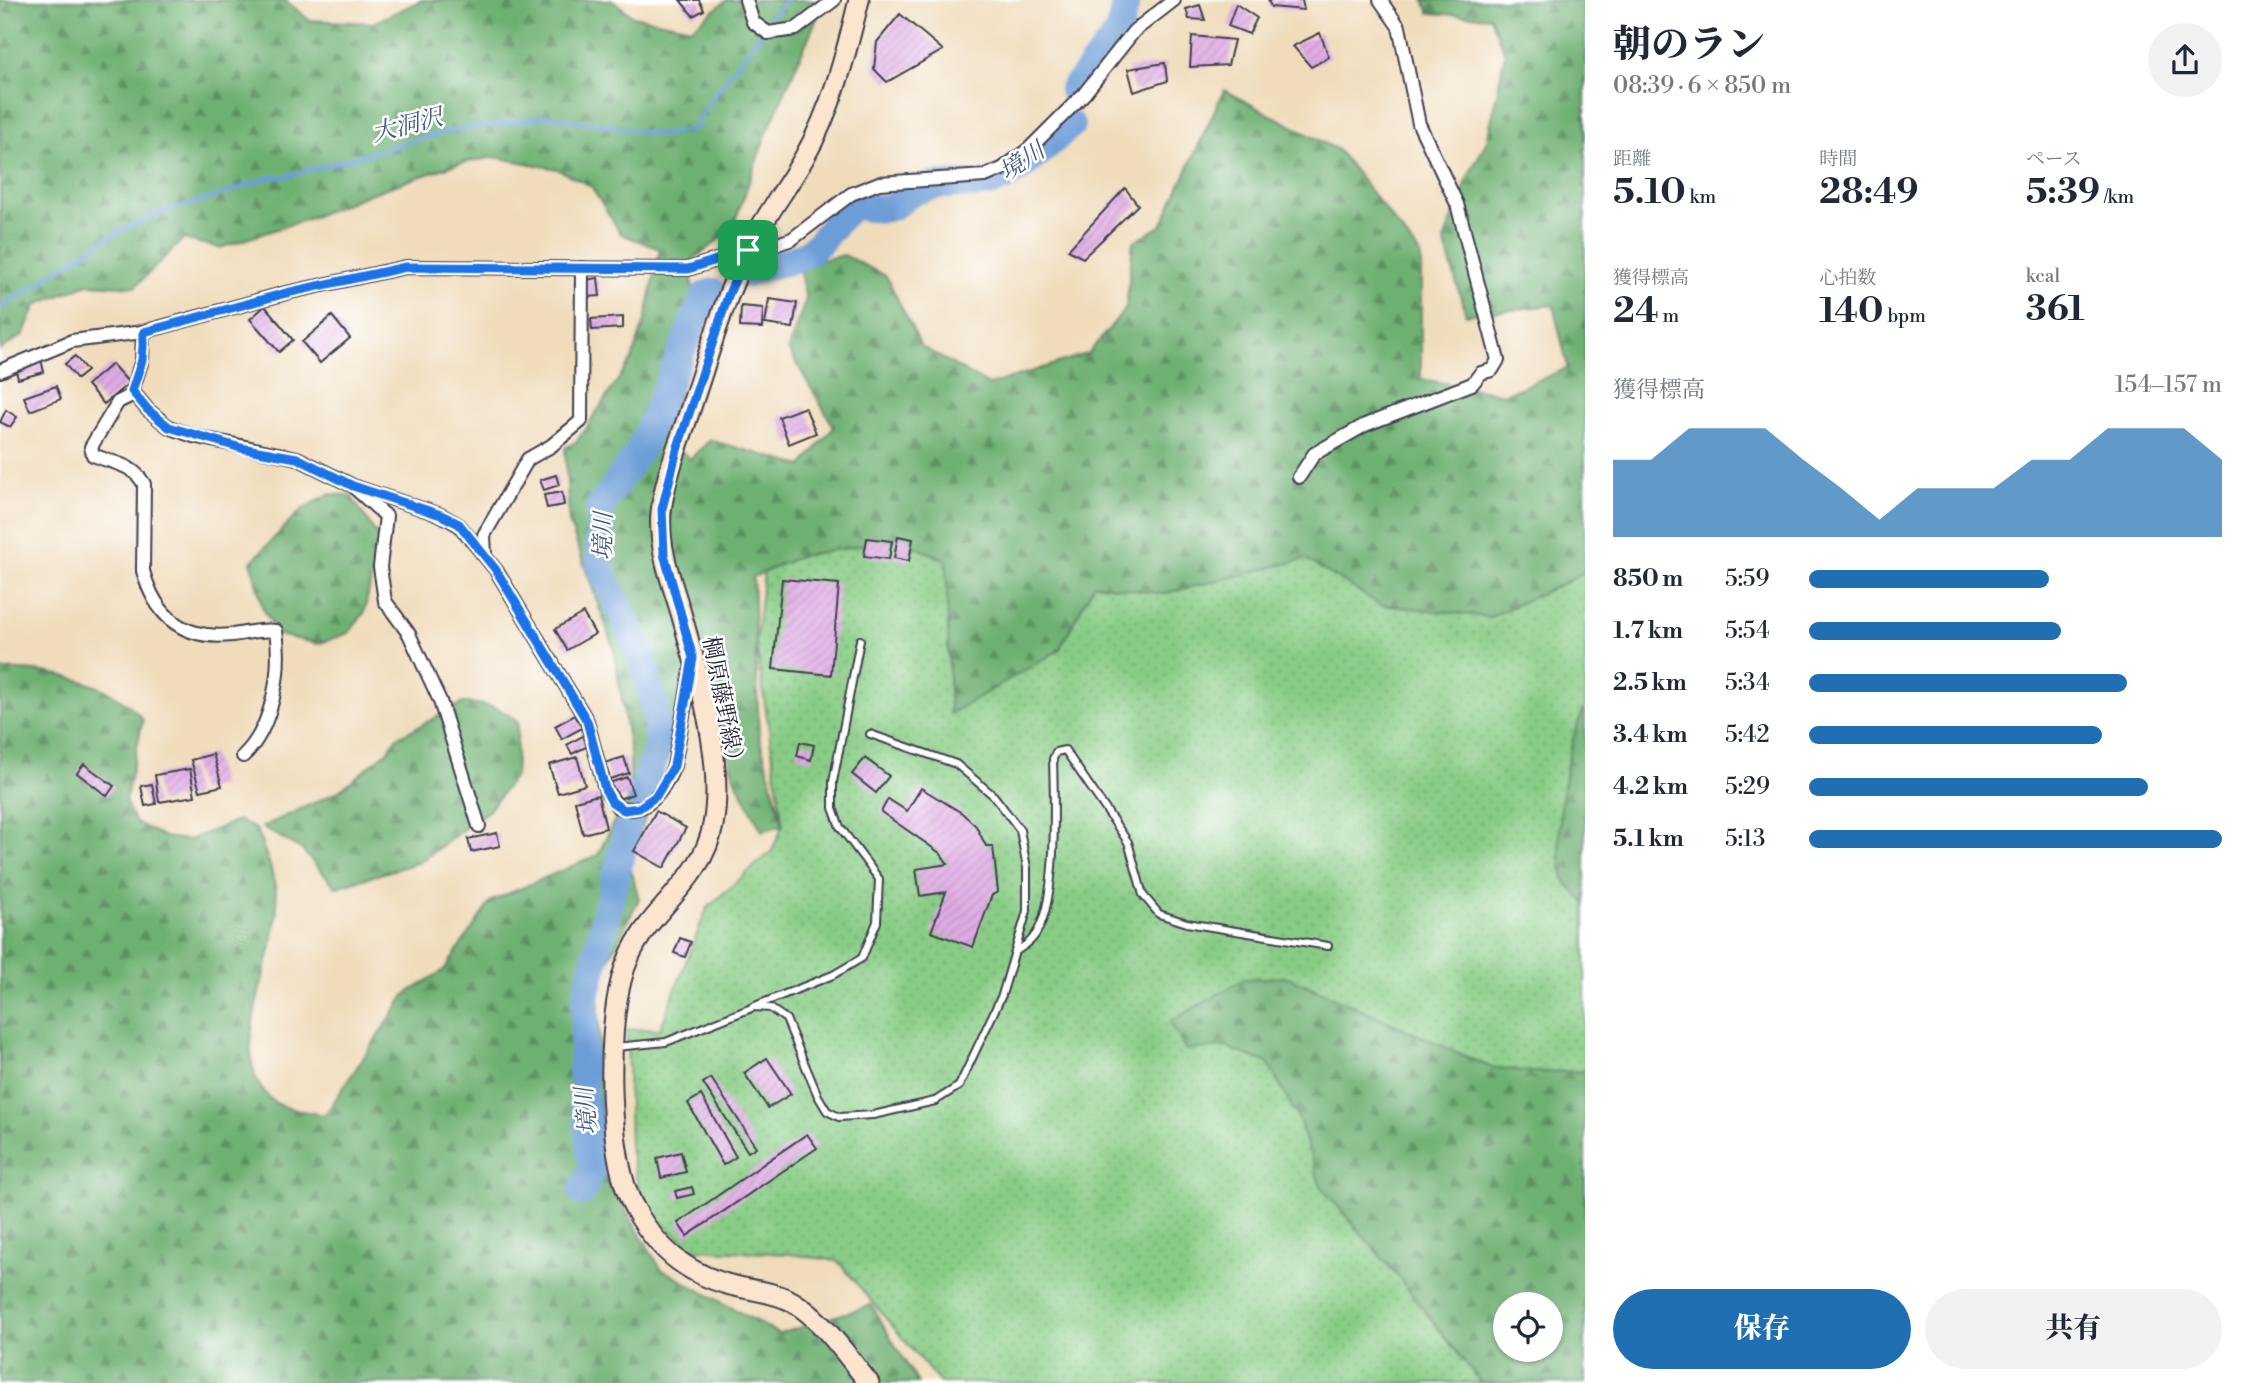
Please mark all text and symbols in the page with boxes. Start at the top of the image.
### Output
text: 朝のラン [1613,22,1765,69]
button: share [2148,23,2222,97]
text: 08:39 · 6 × 850 m [1613,72,1791,100]
water label: 大洞沢 [369,102,449,149]
water label: 境川 [994,134,1053,188]
text: 距離 [1613,147,1651,171]
text: 時間 [1819,147,1857,171]
text: ペース [2026,147,2082,171]
text: 5.10 [1613,171,1686,214]
text: 28:49 [1819,171,1919,214]
text: 5:39 [2026,171,2100,214]
text: km [1686,185,1716,209]
text: /km [2100,185,2134,209]
pin [718,220,778,280]
icon: arrive [729,231,767,269]
text: kcal [2026,264,2060,288]
text: 獲得標高 [1613,266,1689,290]
text: 心拍数 [1819,266,1876,290]
text: 361 [2026,288,2085,331]
text: 24 [1613,290,1659,333]
text: 140 [1819,290,1883,333]
text: m [1659,304,1679,328]
text: bpm [1883,304,1926,328]
text: 154–157 m [2115,371,2222,399]
text: 獲得標高 [1613,376,1705,404]
water label: 境川 [589,509,619,560]
text: 850 m [1613,565,1683,593]
text: 5:59 [1725,565,1769,593]
text: 1.7 km [1613,617,1683,645]
text: 5:54 [1725,617,1770,645]
street label: 棡原藤野線） [696,634,750,775]
text: 2.5 km [1613,669,1687,697]
text: 5:34 [1725,669,1770,697]
text: 3.4 km [1613,721,1687,749]
text: 5:42 [1725,721,1770,749]
text: 4.2 km [1613,773,1688,801]
text: 5:29 [1725,773,1770,801]
text: 5.1 km [1613,825,1684,853]
text: 5:13 [1725,825,1765,853]
water label: 境川 [569,1082,604,1136]
button: 保存 [1613,1289,1911,1369]
button: 共有 [1925,1289,2222,1369]
map controls [1493,1292,1563,1362]
button: locate [1493,1292,1563,1362]

